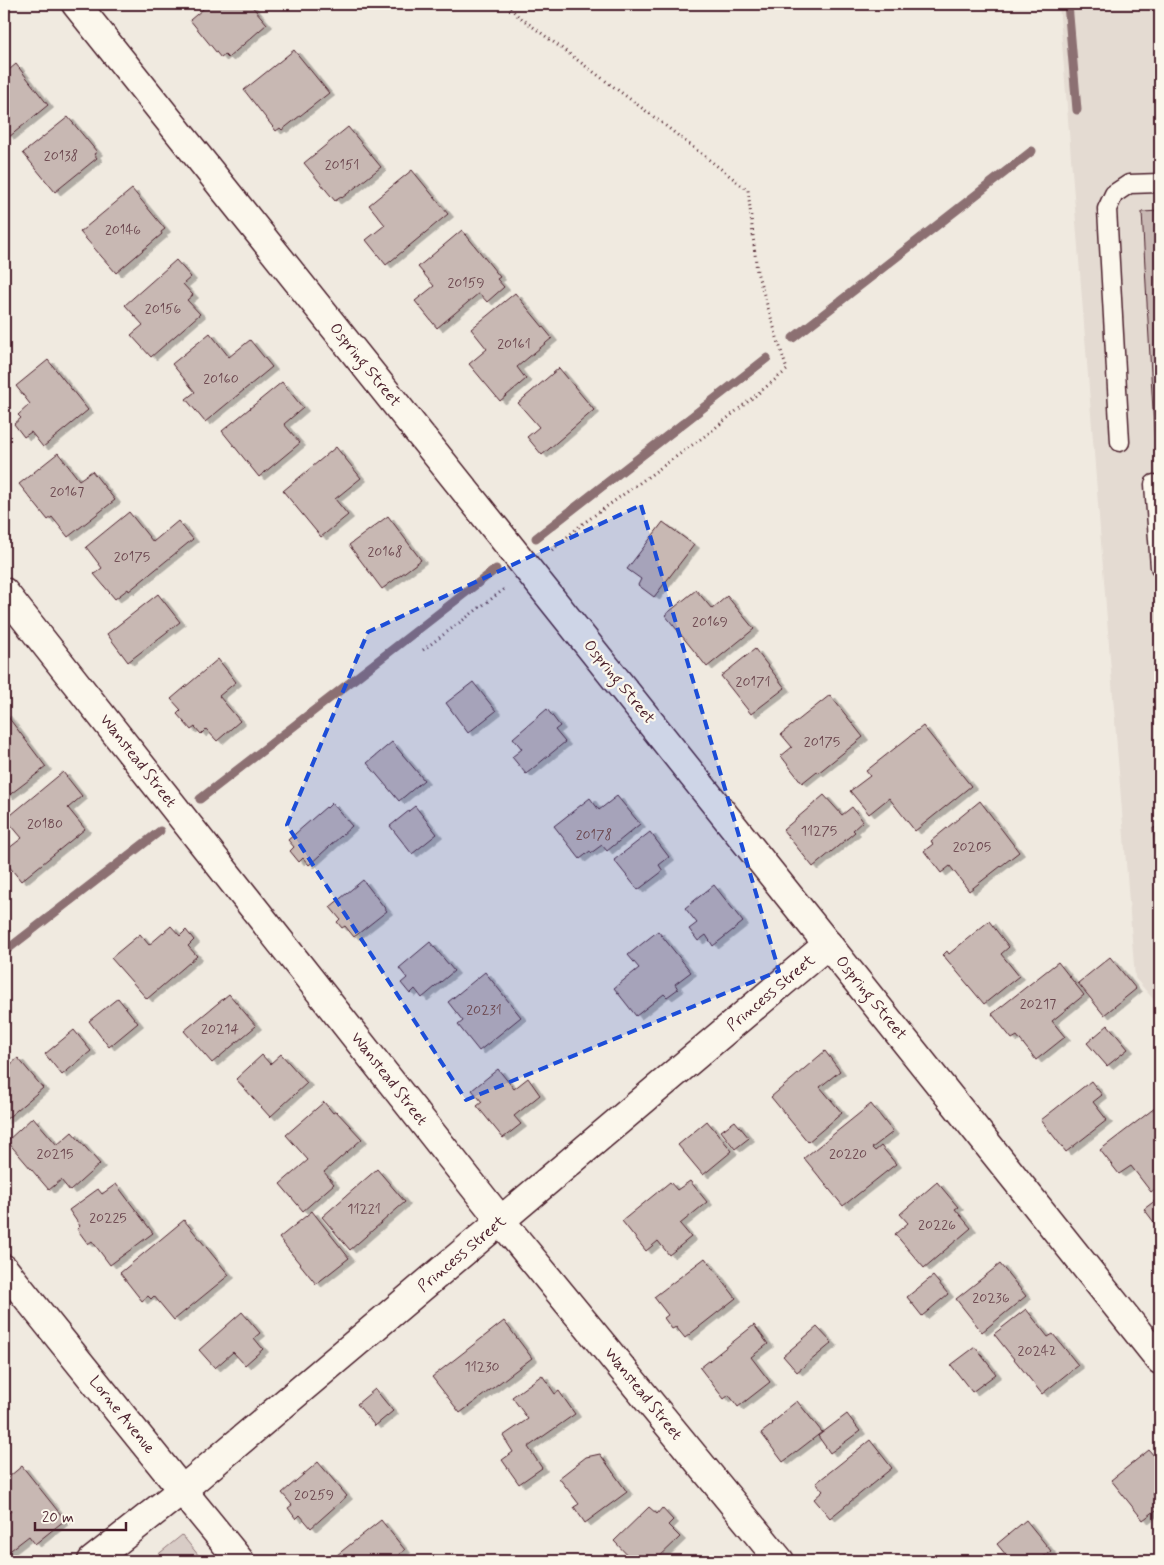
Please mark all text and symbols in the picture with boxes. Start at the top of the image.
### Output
house number: 20138 [44,147,78,165]
house number: 20151 [325,156,359,174]
house number: 20146 [105,221,141,239]
house number: 20159 [447,274,485,292]
house number: 20156 [145,300,181,318]
street label: Ospring Street [324,319,406,412]
house number: 20161 [497,335,531,353]
house number: 20160 [203,370,239,388]
house number: 20167 [50,483,84,501]
house number: 20168 [367,543,403,561]
house number: 20175 [114,548,150,566]
house number: 20169 [692,613,728,631]
street label: Ospring Street [578,636,660,729]
house number: 20171 [736,673,770,691]
street label: Wanstead Street [95,710,181,812]
house number: 20175 [804,733,840,751]
house number: 20180 [27,815,63,833]
house number: 11275 [801,822,837,840]
house number: 20178 [576,826,612,844]
house number: 20205 [953,838,991,856]
street label: Princess Street [722,949,820,1036]
street label: Ospring Street [830,952,912,1045]
house number: 20217 [1020,995,1056,1013]
house number: 20231 [466,1001,502,1019]
house number: 20214 [201,1020,239,1038]
street label: Wanstead Street [346,1028,432,1130]
house number: 20215 [37,1145,73,1163]
house number: 20220 [829,1145,867,1163]
house number: 11221 [347,1200,381,1218]
house number: 20225 [89,1209,127,1227]
street label: Princess Street [413,1210,511,1297]
house number: 20226 [918,1216,956,1234]
house number: 20236 [972,1289,1010,1307]
house number: 20242 [1018,1342,1056,1360]
street label: Wanstead Street [599,1343,687,1445]
house number: 11230 [465,1358,499,1376]
street label: Lorne Avenue [84,1372,160,1459]
house number: 20259 [294,1486,334,1504]
scale bar [35,1500,126,1532]
text: 20 m [42,1508,74,1528]

